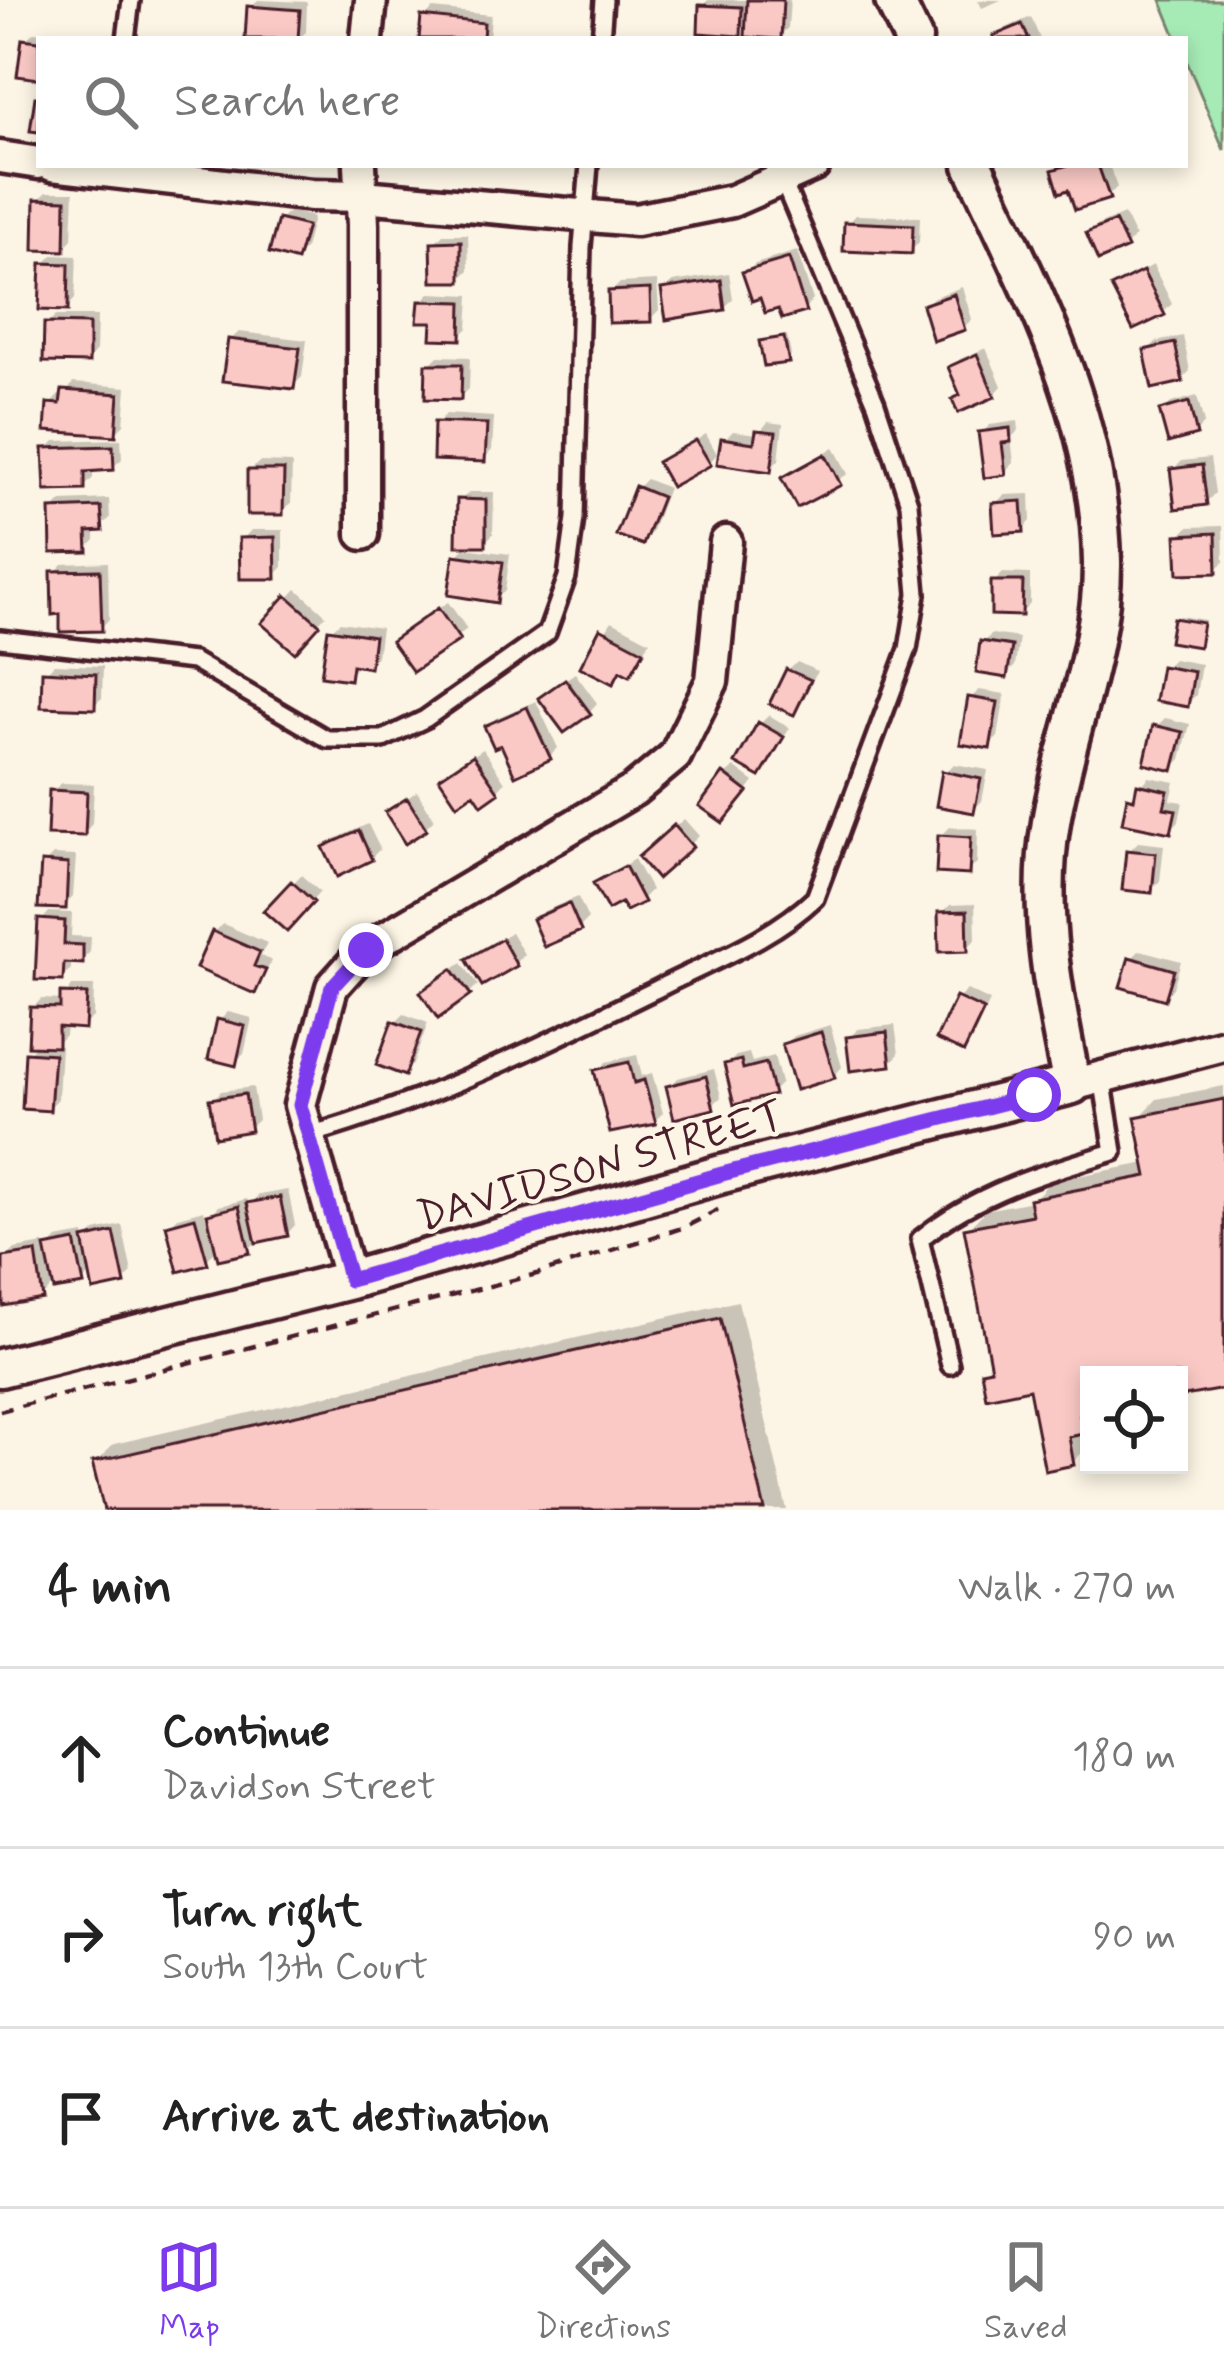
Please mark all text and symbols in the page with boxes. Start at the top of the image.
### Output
search box [36,36,1188,168]
icon: search [78,69,144,135]
text: Search here [174,73,401,132]
route end [339,923,393,977]
route start [1007,1068,1061,1122]
street label: DAVIDSON STREET [411,1089,791,1246]
map controls [1080,1366,1188,1474]
button: locate [1080,1366,1188,1474]
text: 4 min [48,1555,172,1621]
text: Walk · 270 m [958,1563,1176,1614]
text: Continue [162,1703,330,1762]
icon: ahead [48,1725,114,1791]
text: 180 m [1072,1732,1176,1783]
text: Davidson Street [162,1762,436,1813]
text: Turn right [162,1883,362,1942]
icon: right [48,1905,114,1971]
text: 90 m [1093,1912,1176,1963]
text: South 13th Court [162,1942,428,1993]
icon: arrive [48,2085,114,2151]
text: Arrive at destination [162,2088,550,2147]
tab: Map [156,2234,222,2350]
tab: Directions [535,2234,671,2350]
tab: Saved [984,2234,1068,2350]

